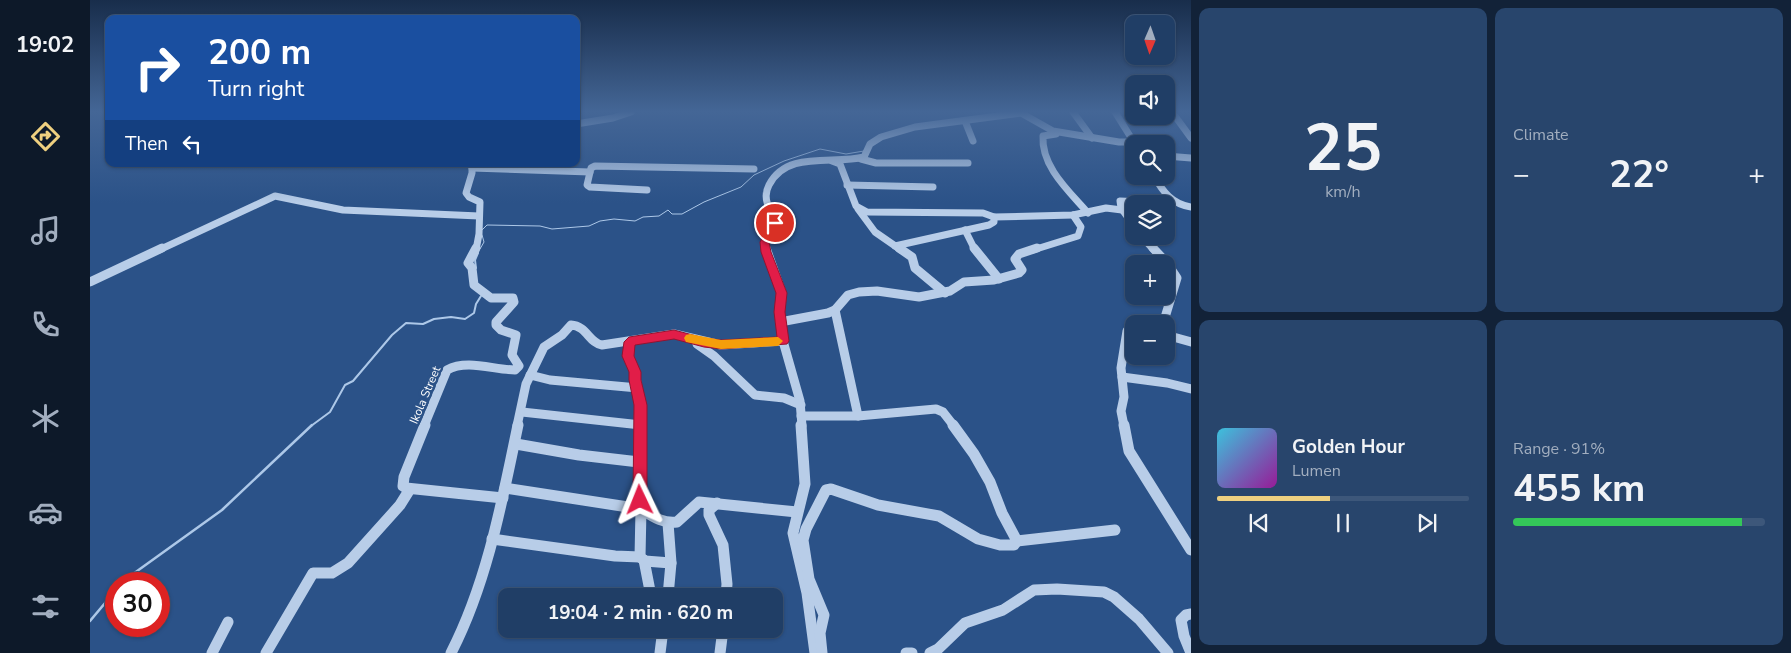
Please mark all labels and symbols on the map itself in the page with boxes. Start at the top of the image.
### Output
north arrow [1125,15,1175,65]
pin [754,202,796,244]
street label: Ikola Street [406,363,445,426]
position arrow [613,473,665,525]
speed limit sign: 30 [105,572,170,637]

